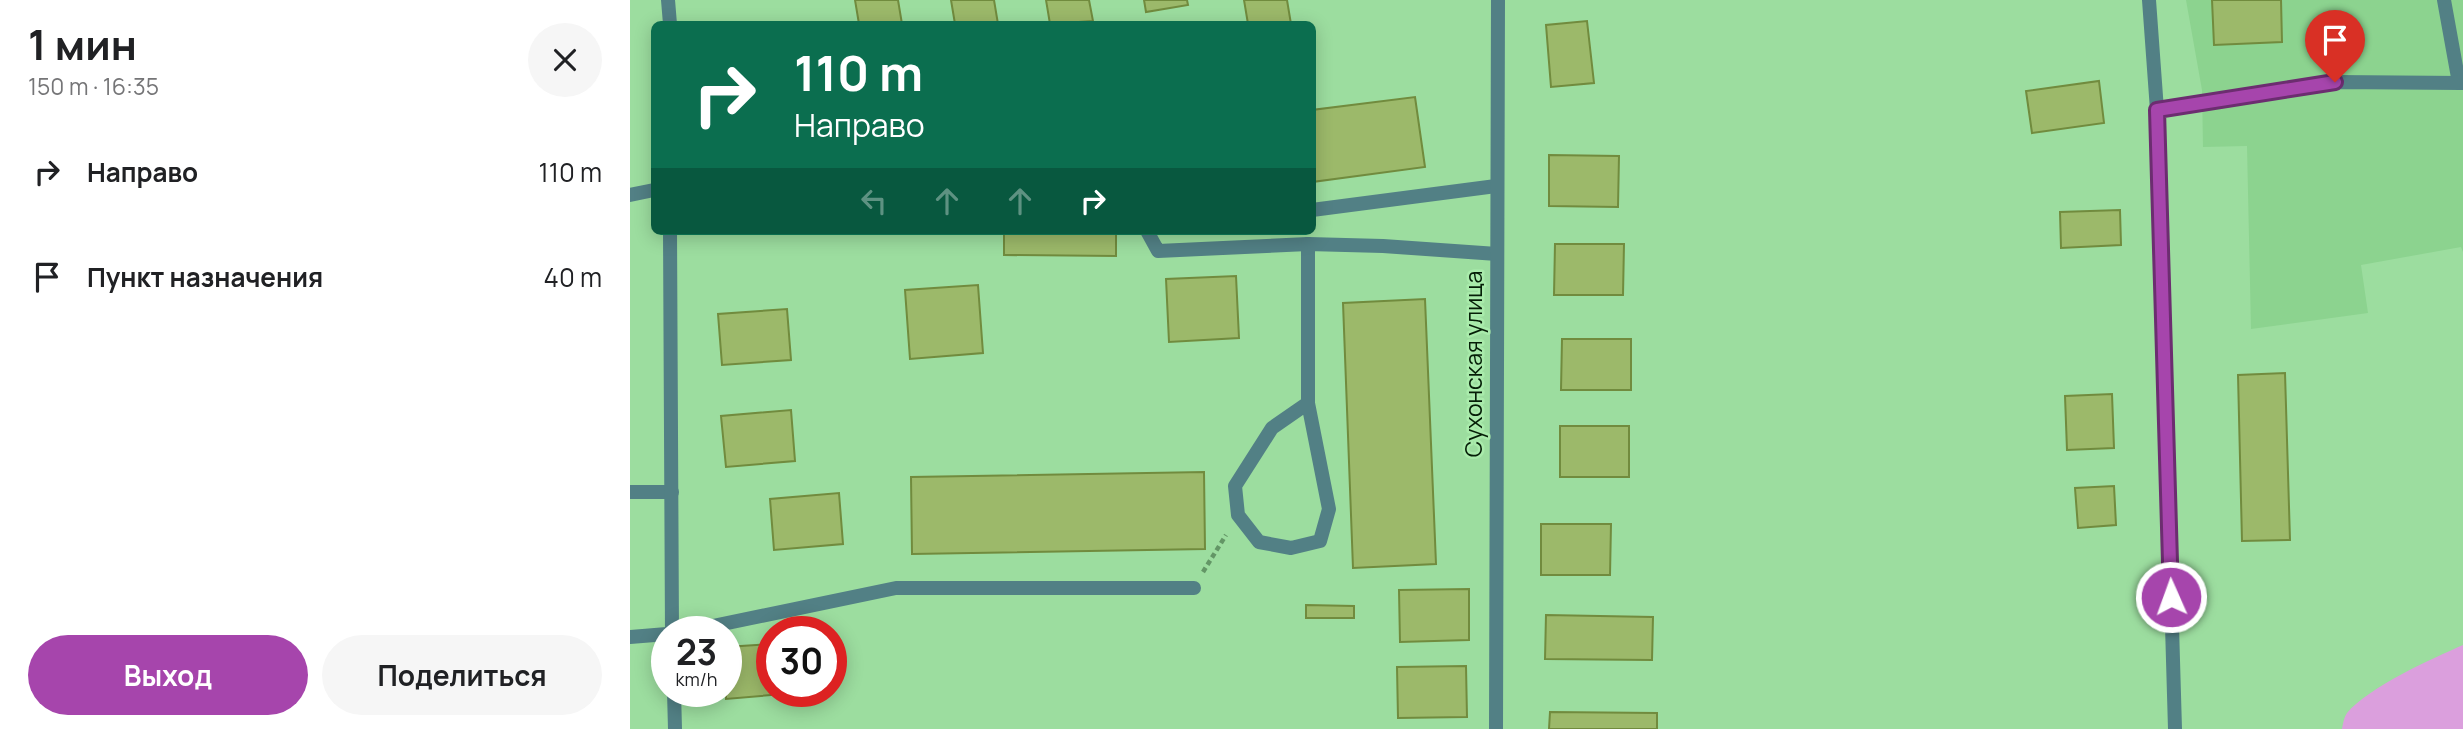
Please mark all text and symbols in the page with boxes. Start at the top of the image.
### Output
pin [2305,10,2365,82]
text: 1 мин [28,15,137,73]
icon: arrive [2316,21,2354,59]
button: close [528,23,602,97]
text: 110 m [794,39,923,106]
icon: right [679,49,770,140]
text: 150 m · 16:35 [28,70,159,102]
text: Направо [794,103,925,147]
icon: right [28,153,66,191]
text: Направо [87,154,198,190]
text: 110 m [539,154,602,190]
icon: left [855,182,893,220]
icon: ahead [928,182,966,220]
icon: ahead [1001,182,1039,220]
icon: right [1074,182,1112,220]
icon: arrive [28,258,66,296]
text: Пункт назначения [87,259,323,295]
text: 40 m [544,259,602,295]
street label: Сухонская улица [1457,271,1489,457]
position arrow [2134,560,2208,634]
speed limit sign: 30 [756,616,847,707]
text: 23 [676,628,717,676]
button: Выход [28,635,308,715]
button: Поделиться [322,635,602,715]
text: km/h [676,667,717,691]

